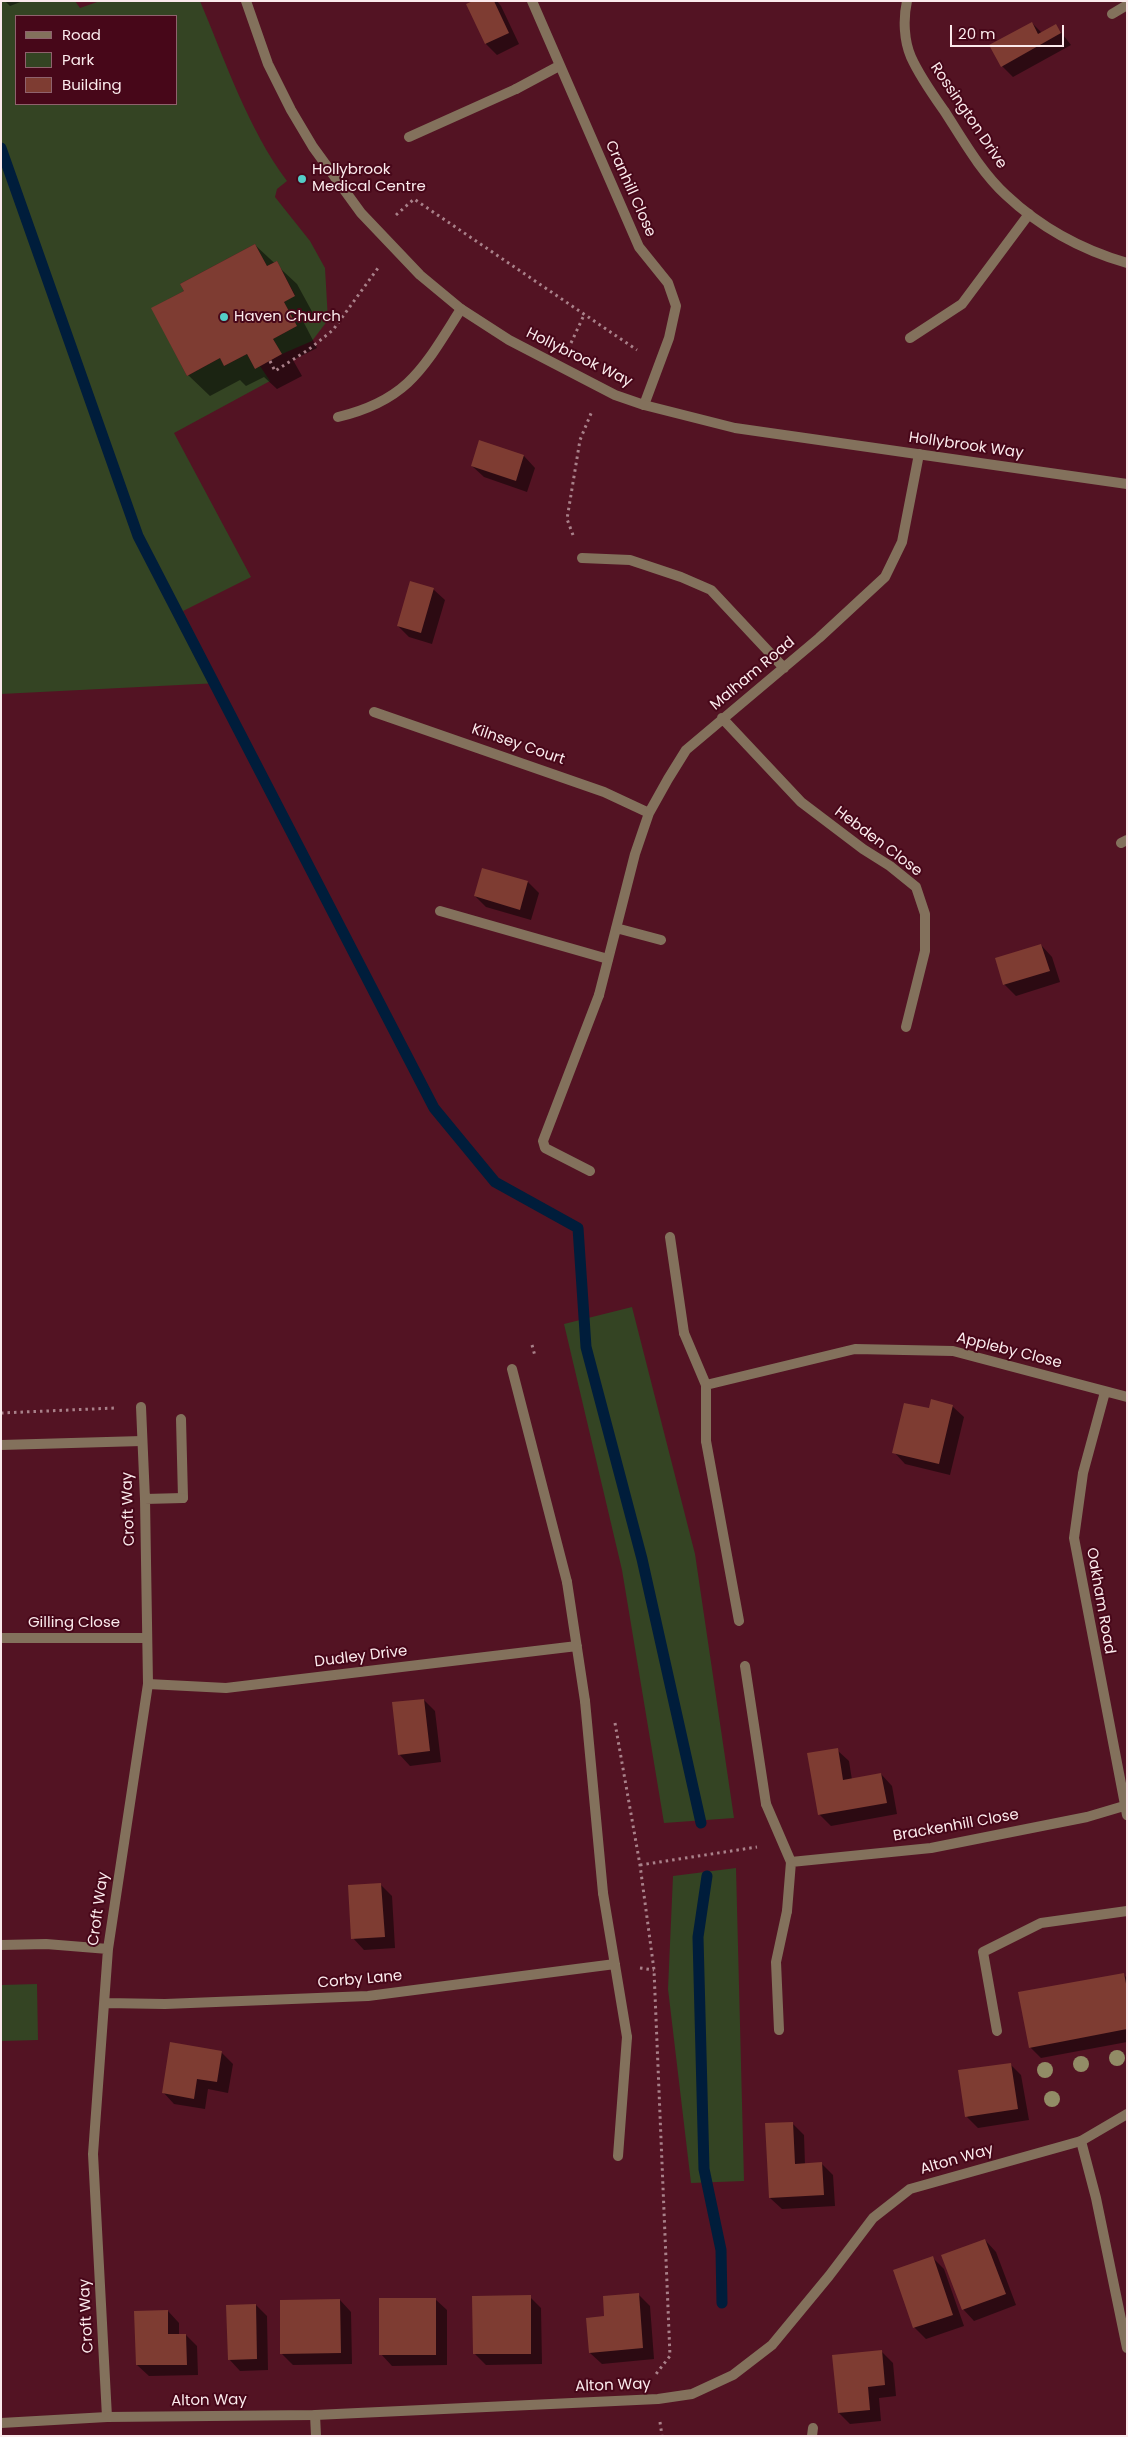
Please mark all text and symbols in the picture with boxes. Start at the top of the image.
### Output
legend [15,15,178,105]
scale bar [953,15,1067,47]
text: 20 m [958,23,996,44]
text: Road [62,24,101,45]
text: Park [62,49,94,70]
street label: Rossington Drive [926,60,1010,172]
text: Building [62,74,122,95]
street label: Cranhill Close [601,138,659,240]
place label: Hollybrook Medical Centre [312,161,426,196]
marker: Hollybrook Medical Centre [296,173,308,185]
place label: Haven Church [234,308,341,326]
marker: Haven Church [218,311,230,323]
street label: Hollybrook Way [523,325,635,391]
street label: Hollybrook Way [907,429,1025,463]
street label: Malham Road [707,633,799,715]
street label: Kilnsey Court [469,721,567,769]
street label: Hebden Close [831,803,925,881]
street label: Appleby Close [954,1329,1064,1373]
street label: Croft Way [119,1472,139,1546]
street label: Oakham Road [1082,1546,1118,1656]
street label: Gilling Close [28,1614,120,1632]
street label: Dudley Drive [314,1642,408,1672]
street label: Brackenhill Close [892,1806,1020,1846]
street label: Croft Way [85,1871,113,1947]
street label: Corby Lane [317,1967,403,1993]
street label: Alton Way [918,2141,996,2179]
street label: Croft Way [76,2278,98,2354]
street label: Alton Way [575,2376,651,2396]
street label: Alton Way [171,2391,247,2411]

